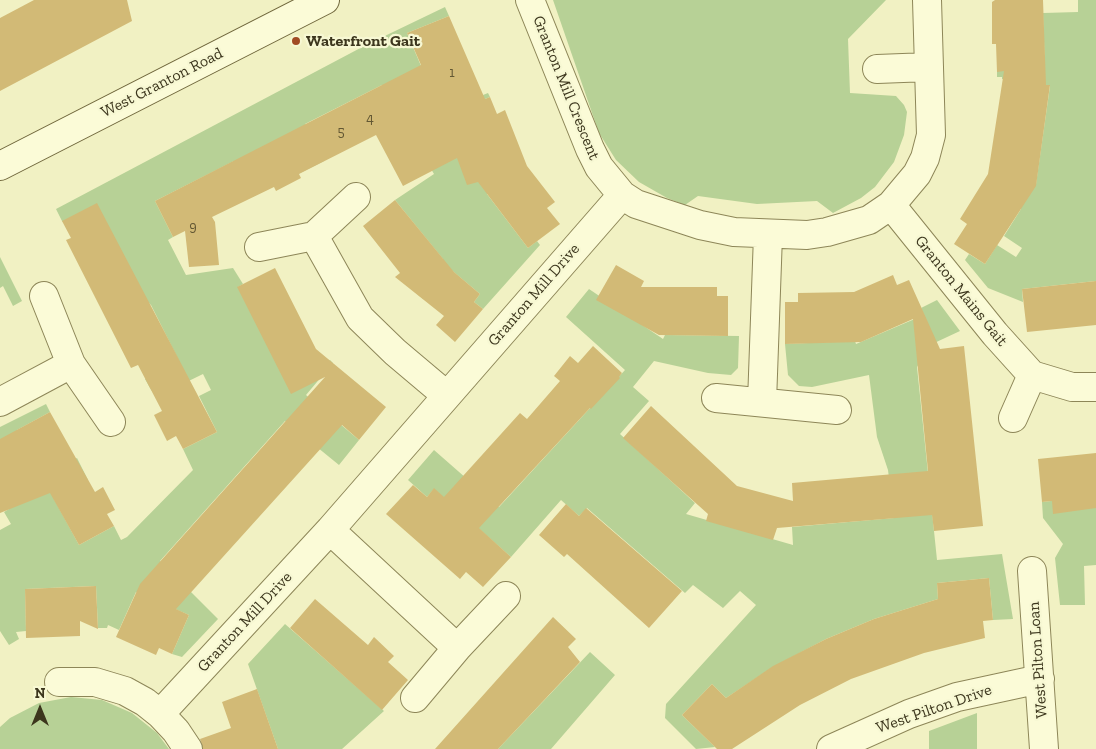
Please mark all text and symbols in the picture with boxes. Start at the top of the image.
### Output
street label: Granton Mill Crescent [528,13,604,163]
place label: Waterfront Gait [306,31,420,51]
marker: Waterfront Gait [290,35,302,47]
street label: West Granton Road [98,44,226,122]
house number: 1 [449,65,455,81]
house number: 4 [366,111,374,127]
house number: 5 [337,124,345,140]
house number: 9 [189,219,197,235]
street label: Granton Mains Gait [910,232,1012,350]
street label: Granton Mill Drive [484,240,584,350]
street label: Granton Mill Drive [194,568,296,676]
street label: West Pilton Loan [1024,601,1052,719]
street label: West Pilton Drive [874,680,994,738]
north arrow [15,684,65,734]
text: N [35,685,45,702]

